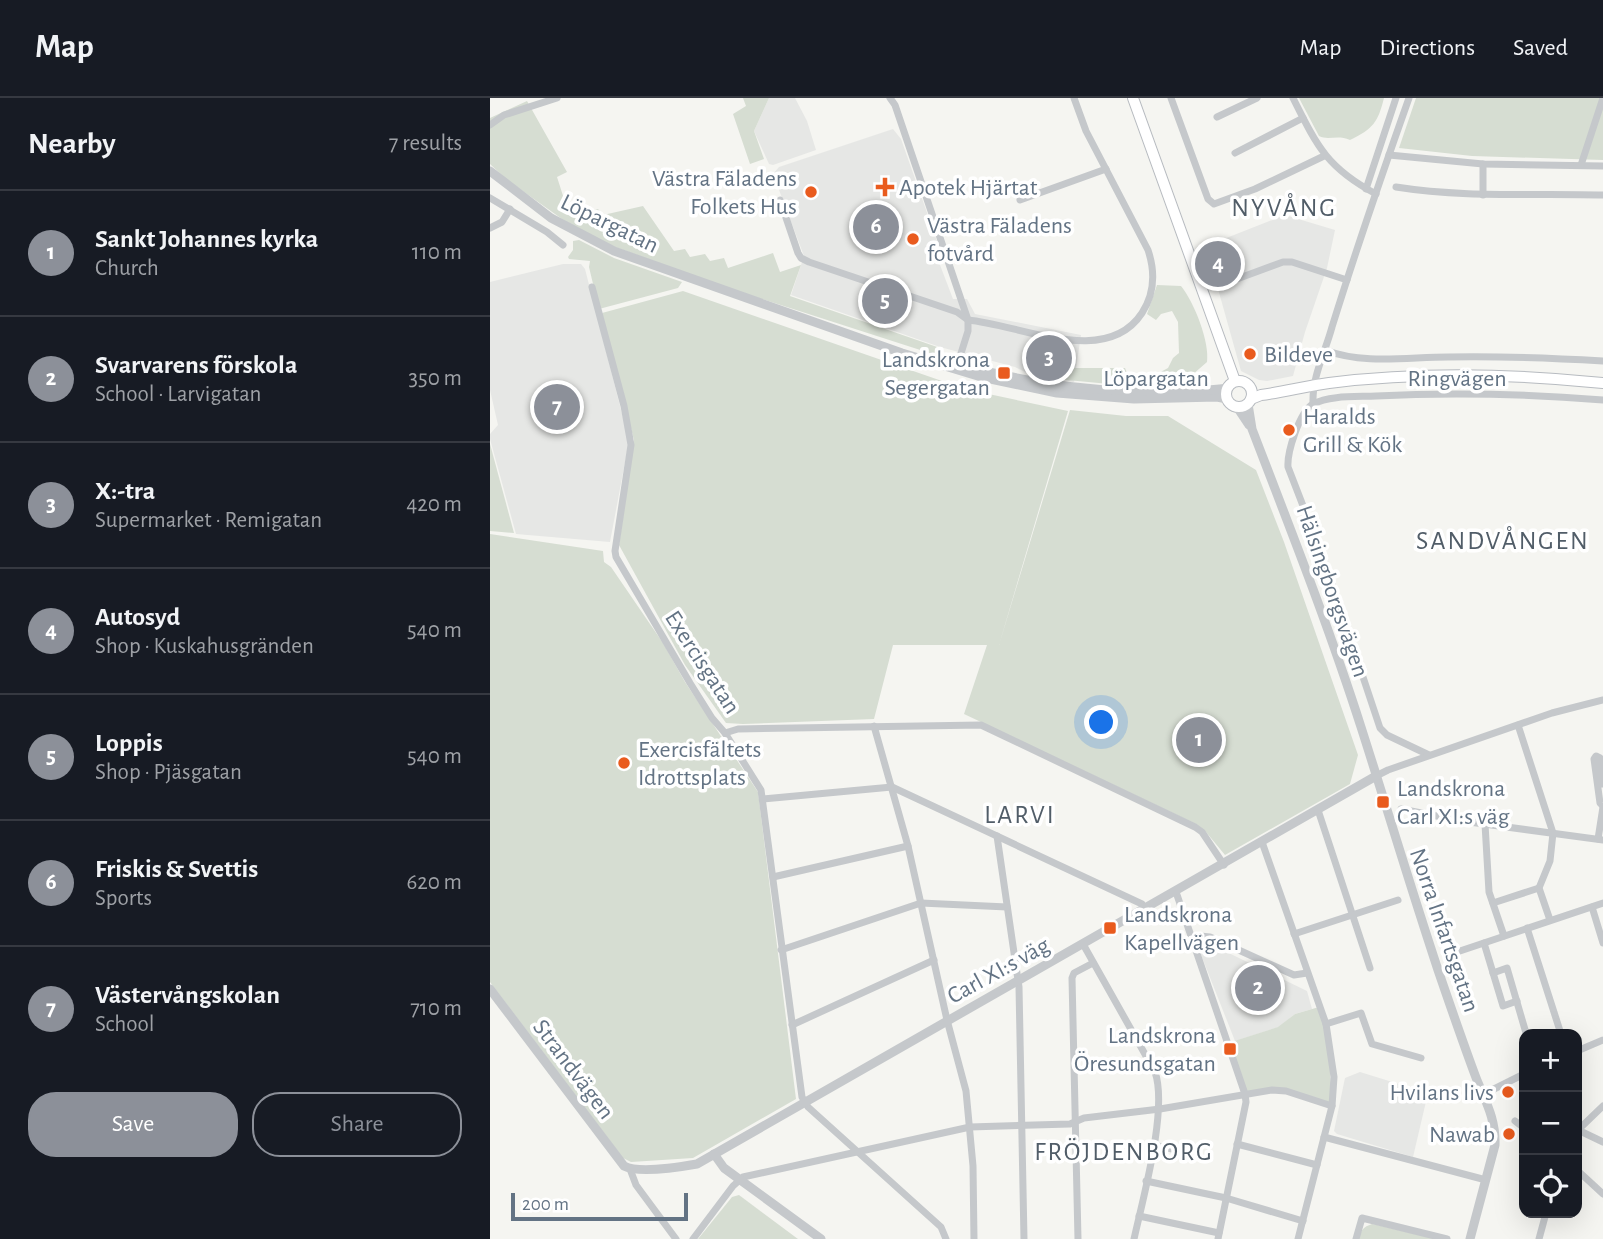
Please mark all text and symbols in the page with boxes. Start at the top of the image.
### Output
text: Map [35,31,94,64]
text: Map [1299,36,1341,60]
text: Directions [1379,36,1475,60]
text: Saved [1513,36,1568,60]
text: Nearby [28,129,116,159]
text: 7 results [389,132,462,155]
place label: Västra Fäladens Folkets Hus [652,167,797,219]
place label: Apotek Hjärtat [899,176,1038,200]
marker: Apotek Hjärtat [877,179,893,195]
marker: Västra Fäladens Folkets Hus [803,184,819,200]
street label: Löpargatan [557,190,662,258]
district label: NYVÅNG [1231,193,1337,221]
pin: 6 [853,201,899,253]
place label: Västra Fäladens fotvård [927,214,1072,266]
text: Sankt Johannes kyrka [95,226,318,252]
marker: Västra Fäladens fotvård [905,231,921,247]
pin: 4 [1195,238,1241,290]
text: 1 [47,241,55,264]
text: 110 m [412,241,462,264]
text: Church [95,257,159,280]
pin: 5 [862,275,908,327]
pin: 3 [1026,332,1072,384]
place label: Bildeve [1264,343,1333,367]
marker: Bildeve [1242,346,1258,362]
place label: Landskrona Segergatan [882,348,990,400]
text: Svarvarens förskola [95,352,297,378]
marker: Landskrona Segergatan [996,365,1012,381]
text: 2 [46,367,56,390]
text: 350 m [409,367,462,390]
street label: Löpargatan [1103,367,1209,391]
street label: Ringvägen [1407,367,1507,391]
pin: 7 [534,381,580,433]
text: School · Larvigatan [95,383,261,406]
place label: Haralds Grill & Kök [1303,405,1402,457]
marker: Haralds Grill & Kök [1281,422,1297,438]
text: X:-tra [95,478,155,504]
text: 3 [46,493,56,516]
text: 420 m [406,493,462,516]
street label: Hälsingborgsvägen [1291,502,1373,680]
text: Supermarket · Remigatan [95,509,322,532]
district label: SANDVÅNGEN [1416,526,1590,554]
text: Autosyd [95,604,180,630]
street label: Exercisgatan [660,607,744,718]
text: 4 [45,619,57,642]
text: 540 m [407,619,462,642]
text: Shop · Kuskahusgränden [95,635,314,658]
your location [1084,705,1118,739]
pin: 1 [1176,714,1222,766]
text: Loppis [95,730,163,756]
place label: Exercisfältets Idrottsplats [638,738,761,790]
text: 5 [46,745,56,768]
text: 540 m [407,745,462,768]
marker: Exercisfältets Idrottsplats [616,755,632,771]
text: Shop · Pjäsgatan [95,761,242,784]
place label: Landskrona Carl XI:s väg [1397,777,1510,829]
marker: Landskrona Carl XI:s väg [1375,794,1391,810]
district label: LARVI [984,802,1056,828]
street label: Norra Infartsgatan [1405,845,1483,1015]
text: Friskis & Svettis [95,856,258,882]
text: 6 [45,871,57,894]
text: 620 m [406,871,462,894]
text: Sports [95,887,152,910]
place label: Landskrona Kapellvägen [1124,903,1239,955]
marker: Landskrona Kapellvägen [1102,920,1118,936]
street label: Carl XI:s väg [943,933,1054,1009]
pin: 2 [1235,962,1281,1014]
text: Västervångskolan [95,982,280,1008]
text: 7 [46,997,56,1020]
text: 710 m [410,997,462,1020]
text: School [95,1013,154,1036]
street label: Strandvägen [528,1015,618,1124]
place label: Landskrona Öresundsgatan [1074,1024,1216,1076]
map controls [1519,1029,1582,1218]
button: + [1519,1029,1582,1092]
marker: Landskrona Öresundsgatan [1222,1041,1238,1057]
place label: Hvilans livs [1390,1081,1494,1105]
marker: Hvilans livs [1500,1084,1516,1100]
button: Save [28,1092,238,1157]
button: Share [252,1092,462,1157]
button: − [1519,1092,1582,1155]
place label: Nawab [1429,1123,1495,1147]
marker: Nawab [1501,1126,1517,1142]
district label: FRÖJDENBORG [1034,1138,1214,1165]
button: locate [1519,1155,1582,1218]
scale bar [511,1190,688,1222]
text: 200 m [522,1195,569,1214]

